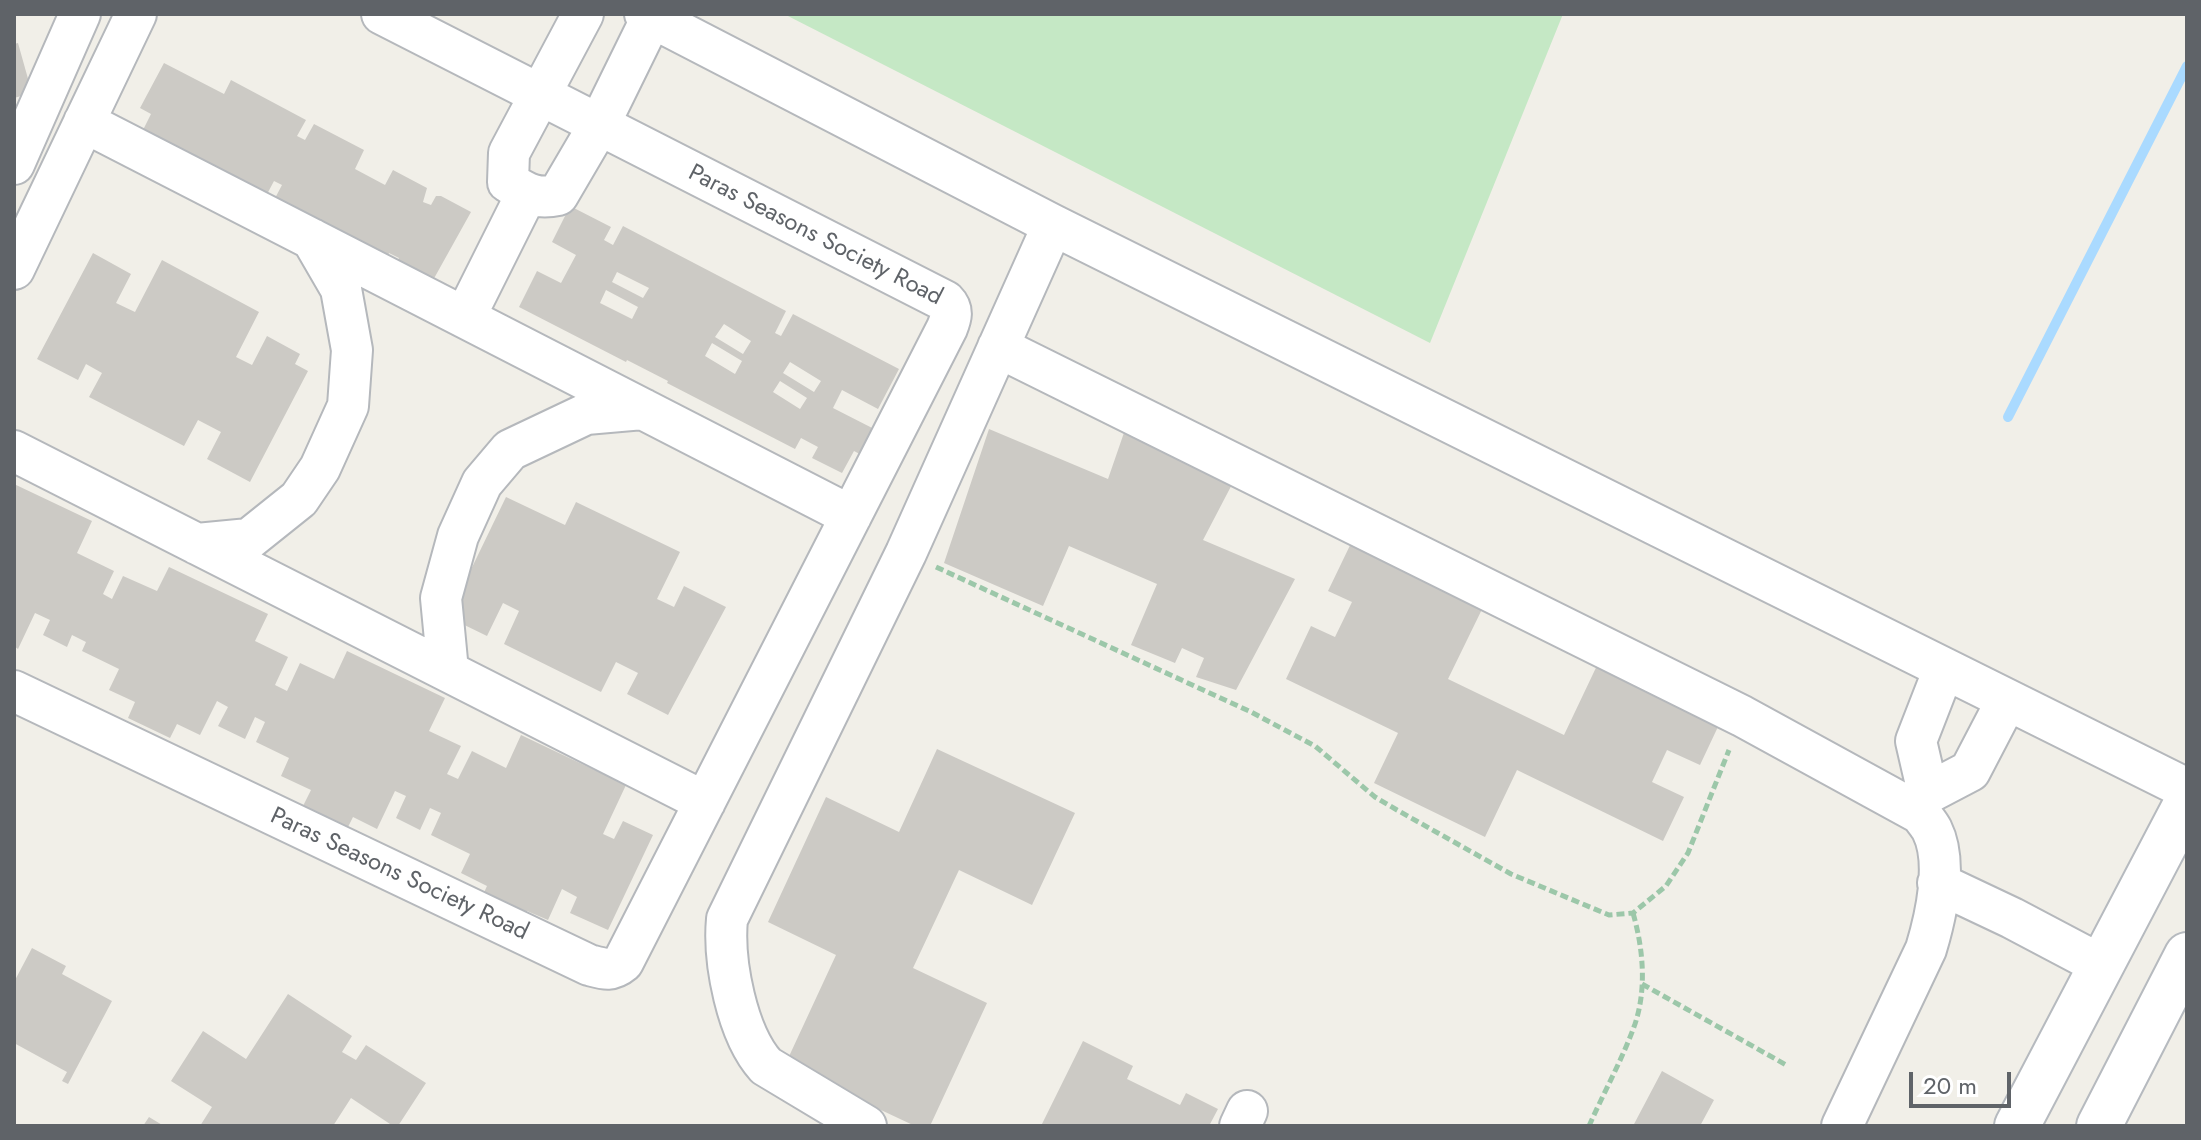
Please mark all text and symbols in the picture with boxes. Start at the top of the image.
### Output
street label: Paras Seasons Society Road [683,159,947,313]
street label: Paras Seasons Society Road [265,802,533,948]
scale bar [1913,1056,2015,1106]
text: 20 m [1923,1068,1977,1103]

